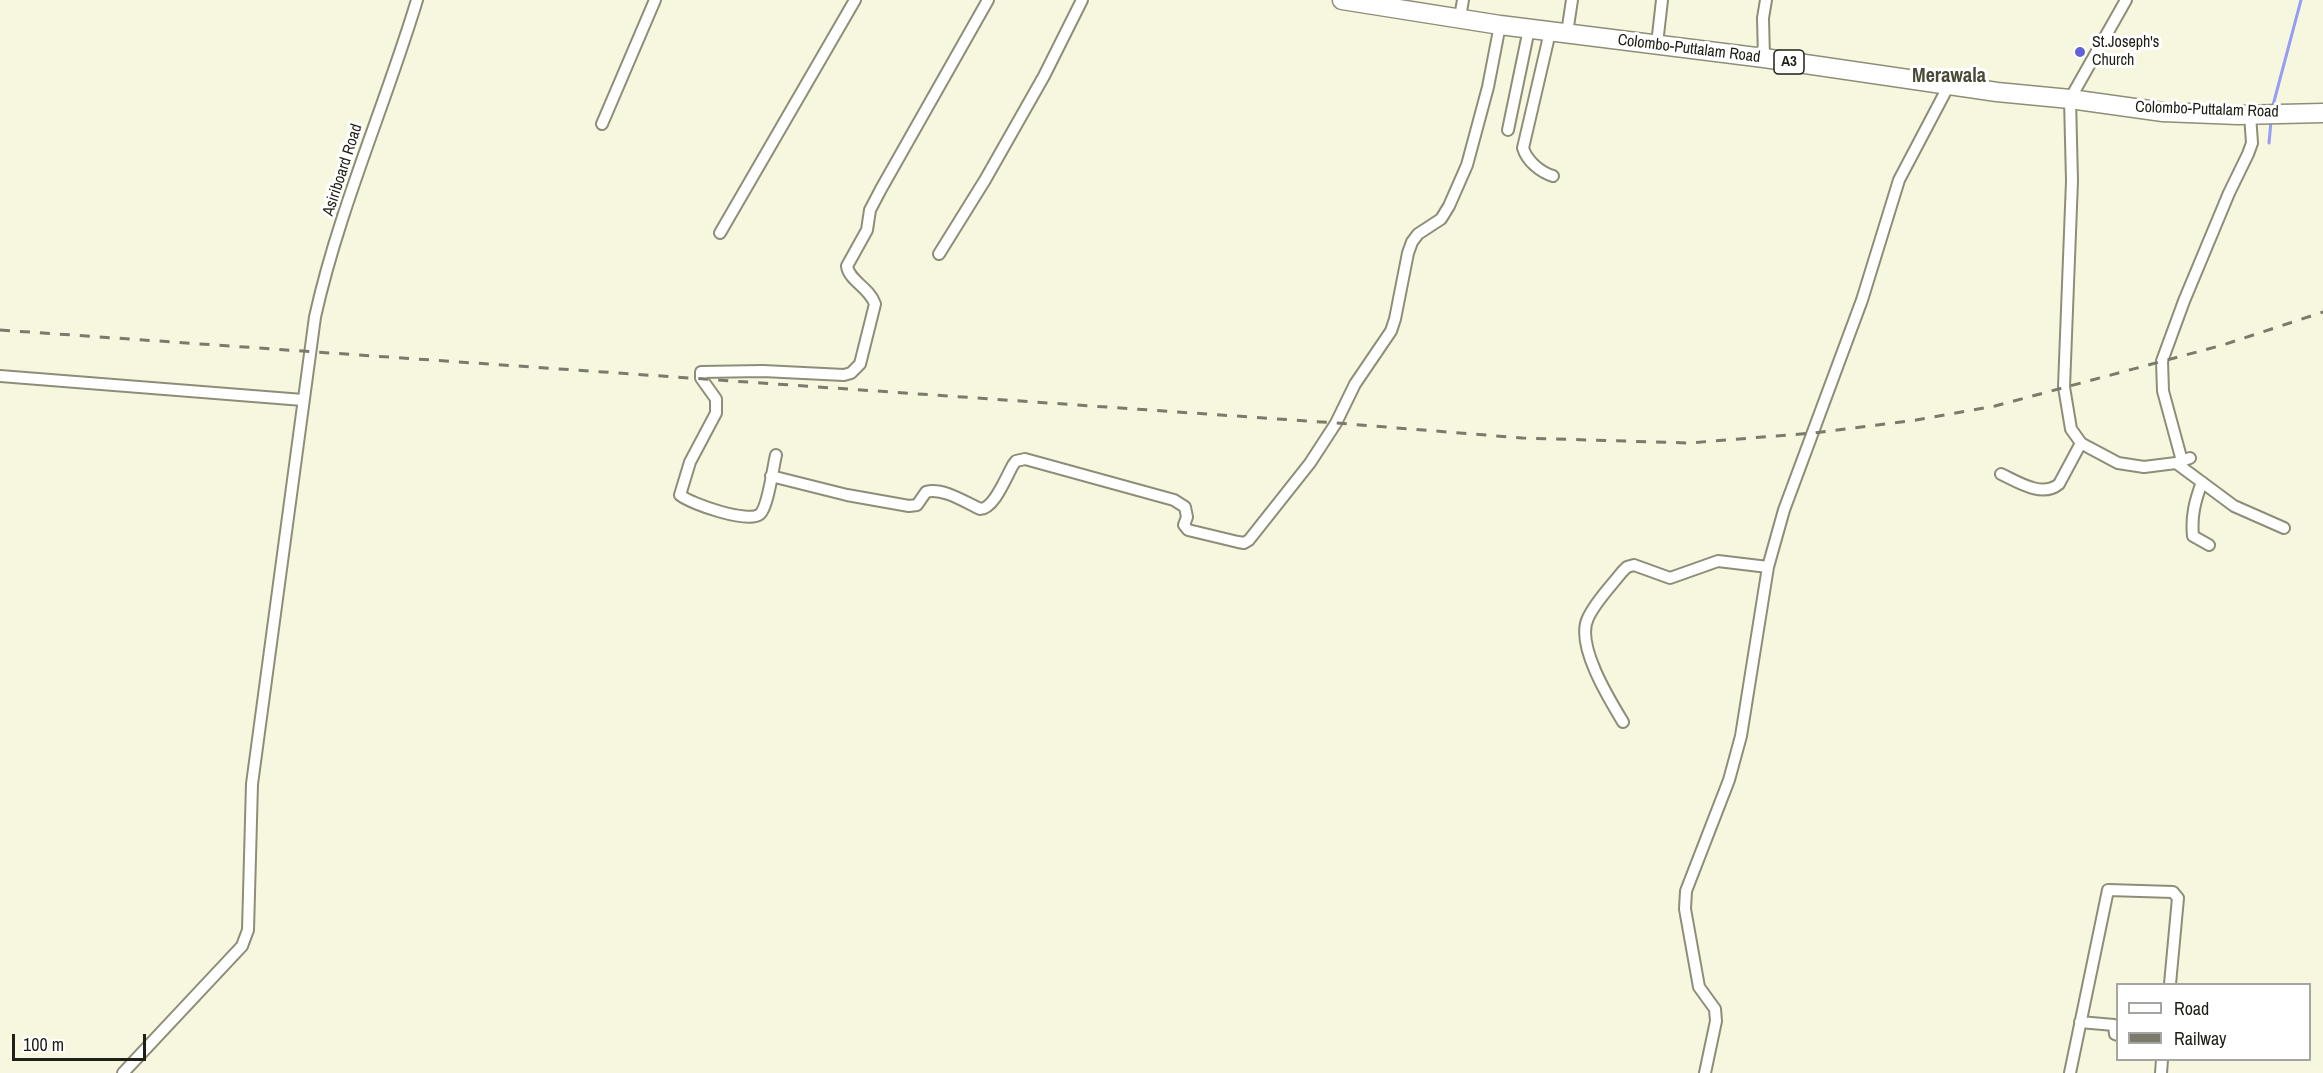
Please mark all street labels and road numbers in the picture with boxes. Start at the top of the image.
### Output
street label: Colombo-Puttalam Road [1617,31,1761,67]
road number: A3 [1774,50,1804,74]
street label: Colombo-Puttalam Road [2135,98,2279,122]
street label: Asiriboard Road [319,122,367,218]

